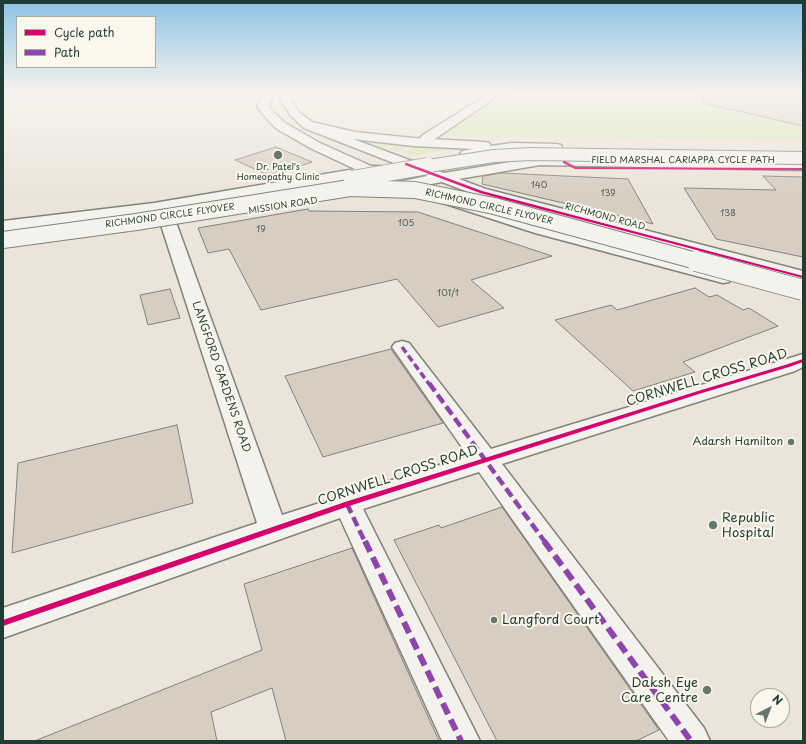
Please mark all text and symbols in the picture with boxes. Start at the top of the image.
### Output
legend [16,16,156,68]
text: Cycle path [54,23,115,41]
text: Path [54,43,80,61]
marker: Dr. Patel's Homeopathy Clinic [272,149,284,161]
street label: FIELD MARSHAL CARIAPPA CYCLE PATH [591,156,775,166]
place label: Dr. Patel's Homeopathy Clinic [237,163,319,184]
house number: 140 [531,181,547,191]
street label: RICHMOND CIRCLE FLYOVER [424,187,554,227]
house number: 139 [600,189,616,199]
street label: MISSION ROAD [248,195,318,217]
street label: RICHMOND ROAD [564,201,646,233]
street label: RICHMOND CIRCLE FLYOVER [105,202,235,230]
house number: 138 [720,209,736,219]
house number: 105 [398,219,414,229]
house number: 19 [256,225,266,235]
house number: 101/1 [437,289,459,299]
street label: LANGFORD GARDENS ROAD [189,300,253,454]
street label: CORNWELL CROSS ROAD [624,346,790,410]
place label: Adarsh Hamilton [693,435,783,449]
marker: Adarsh Hamilton [786,437,796,447]
street label: CORNWELL CROSS ROAD [316,443,480,509]
place label: Republic Hospital [722,510,775,541]
marker: Republic Hospital [707,519,719,531]
place label: Langford Court [502,612,599,628]
marker: Langford Court [489,615,499,625]
place label: Daksh Eye Care Centre [621,675,698,706]
marker: Daksh Eye Care Centre [701,684,713,696]
north arrow [750,688,790,728]
text: N [769,690,787,709]

